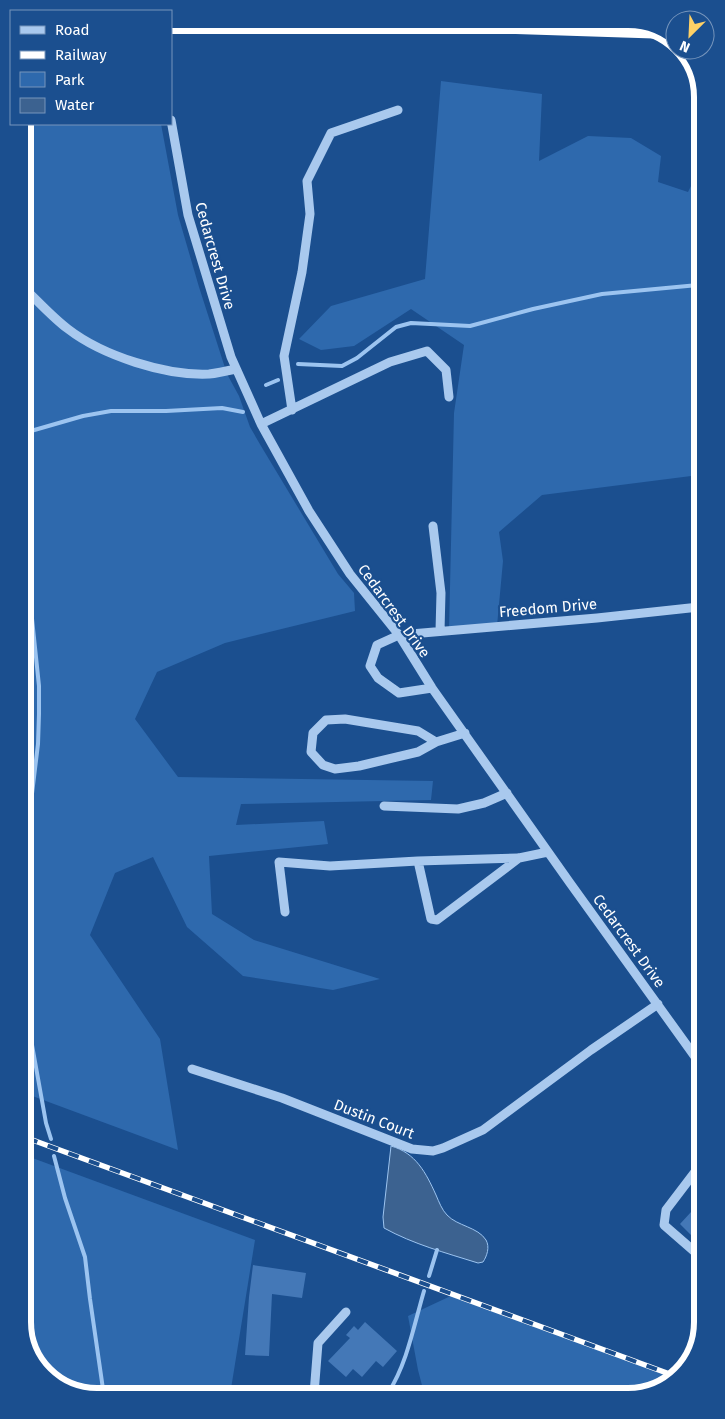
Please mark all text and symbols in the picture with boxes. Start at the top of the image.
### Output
legend [10,10,172,125]
north arrow [665,10,715,60]
text: Road [55,21,90,39]
text: N [677,37,693,56]
text: Railway [55,46,107,64]
text: Park [55,71,85,89]
text: Water [55,96,94,114]
street label: Cedarcrest Drive [191,200,239,312]
street label: Cedarcrest Drive [354,561,434,661]
street label: Freedom Drive [498,595,598,621]
street label: Cedarcrest Drive [589,891,669,991]
street label: Dustin Court [331,1095,417,1143]

